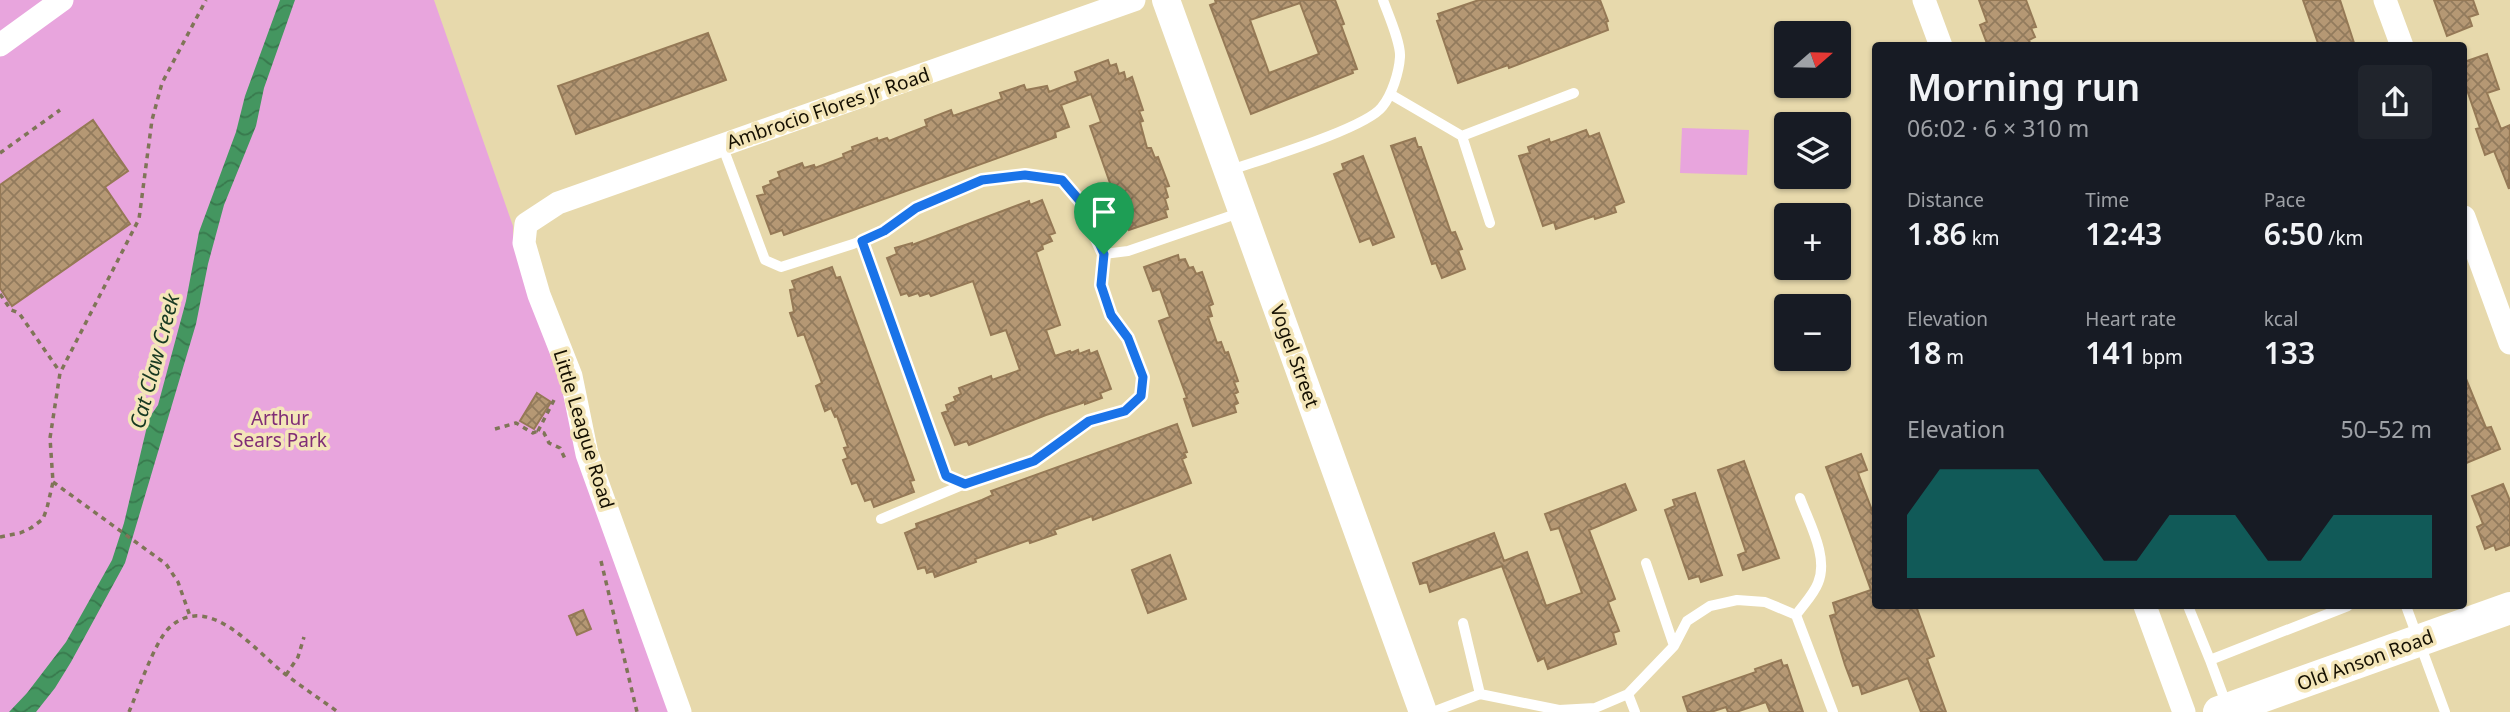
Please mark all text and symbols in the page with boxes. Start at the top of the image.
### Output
north arrow [1774,21,1852,98]
map controls [1774,21,1851,371]
text: Morning run [1907,60,2140,112]
street label: Ambrocio Flores Jr Road [723,61,933,155]
button: share [2358,65,2432,139]
button: layers [1774,112,1851,189]
text: 06:02 · 6 × 310 m [1907,112,2089,144]
pin [1074,182,1134,254]
text: Distance [1907,187,1984,213]
text: Time [2085,187,2129,213]
text: Pace [2264,187,2306,213]
icon: arrive [1085,193,1123,231]
button: + [1774,203,1851,280]
text: 1.86 [1907,213,1967,254]
text: 12:43 [2085,213,2162,254]
text: 6:50 [2264,213,2323,254]
text: km [1967,225,2000,251]
text: /km [2323,225,2363,251]
water label: Cat Claw Creek [123,289,186,432]
button: − [1774,294,1851,371]
street label: Vogel Street [1264,301,1326,411]
text: Elevation [1907,306,1988,332]
text: Heart rate [2085,306,2176,332]
text: kcal [2264,306,2298,332]
text: 18 [1907,332,1941,373]
text: 141 [2085,332,2137,373]
text: 133 [2264,332,2315,373]
text: m [1941,344,1964,370]
text: bpm [2137,344,2183,370]
street label: Little League Road [547,346,621,512]
park label: Arthur Sears Park [233,405,327,453]
text: Elevation [1907,413,2005,445]
text: 50–52 m [2340,413,2432,445]
street label: Old Anson Road [2293,623,2437,697]

